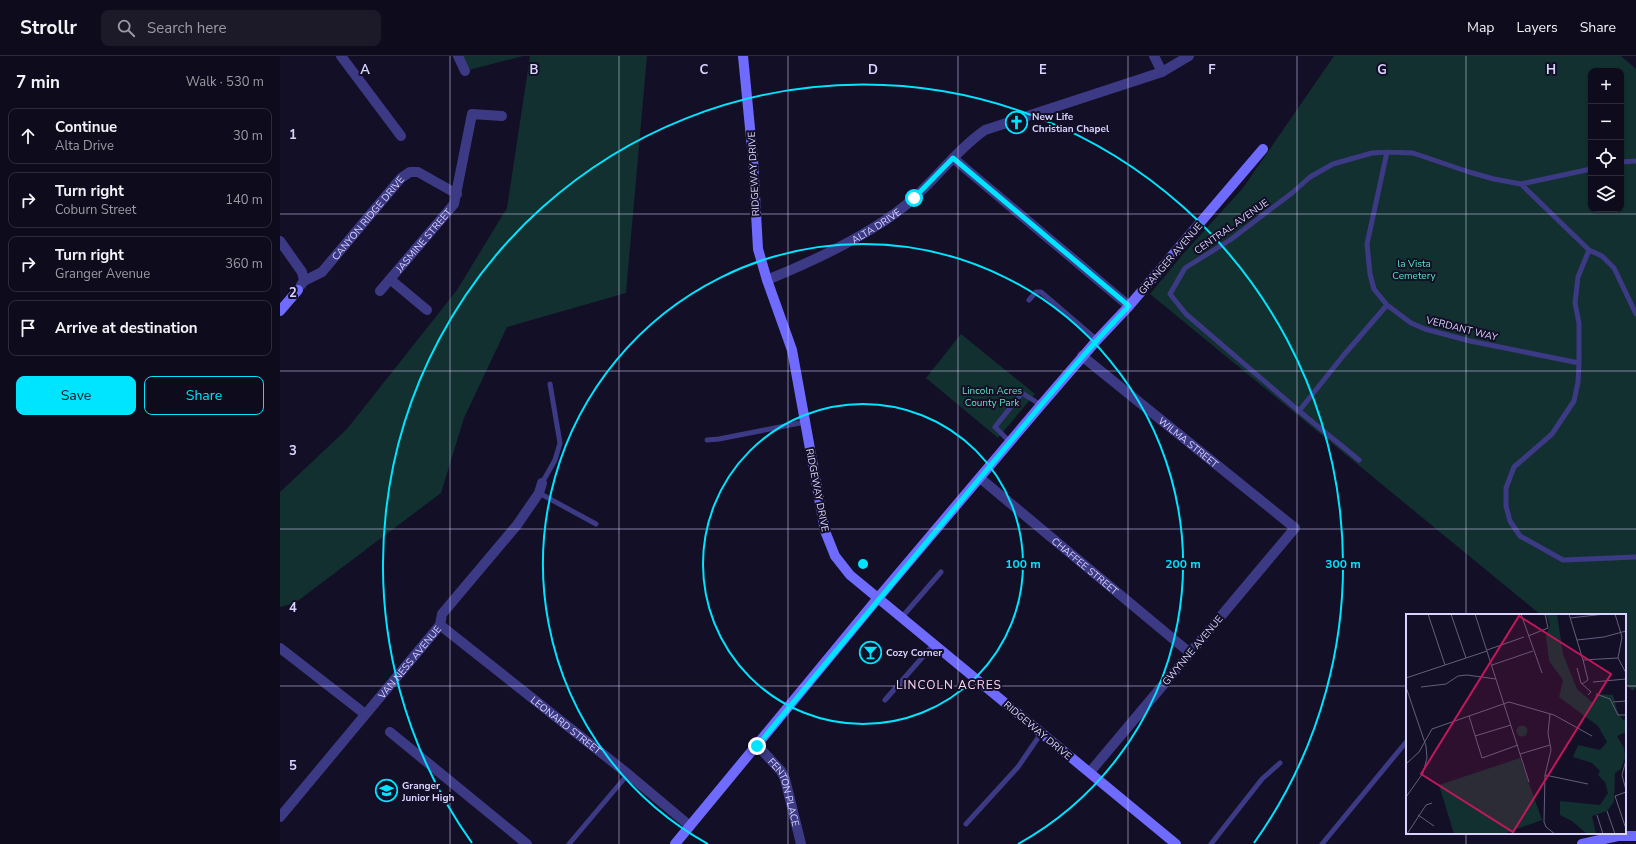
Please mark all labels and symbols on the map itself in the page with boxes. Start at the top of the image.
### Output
text: A [360,61,370,79]
text: B [530,61,539,79]
text: C [700,61,709,79]
text: D [868,61,878,79]
text: E [1039,61,1047,79]
text: F [1208,61,1216,79]
text: G [1377,61,1387,79]
text: H [1546,61,1556,79]
church icon: New Life Christian Chapel [1003,109,1029,135]
place label: New Life Christian Chapel [1032,110,1110,136]
text: 1 [289,126,297,144]
street label: RIDGEWAY DRIVE [745,131,763,217]
street label: CANYON RIDGE DRIVE [329,173,408,264]
route start [905,189,923,207]
street label: CENTRAL AVENUE [1192,196,1272,258]
street label: ALTA DRIVE [849,205,904,247]
street label: JASMINE STREET [392,206,455,276]
street label: GRANGER AVENUE [1136,220,1206,298]
park label: la Vista Cemetery [1392,257,1437,283]
text: 2 [289,284,297,302]
street label: VERDANT WAY [1424,313,1500,345]
park label: Lincoln Acres County Park [962,384,1022,410]
street label: WILMA STREET [1155,414,1221,471]
text: 3 [289,442,297,460]
street label: RIDGEWAY DRIVE [802,447,832,533]
street label: CHAFFEE STREET [1048,534,1121,598]
text: 100 m [1005,556,1041,572]
text: 200 m [1165,556,1201,572]
text: 300 m [1325,556,1361,572]
centre of rings [856,557,870,571]
text: 4 [289,599,297,617]
street label: GWYNNE AVENUE [1159,612,1226,689]
inset map [1406,614,1626,834]
street label: VAN NESS AVENUE [375,623,445,703]
bar icon: Cozy Corner [857,639,883,665]
place label: Cozy Corner [886,646,942,660]
district label: LINCOLN ACRES [896,677,1002,693]
street label: LEONARD STREET [527,693,604,758]
street label: RIDGEWAY DRIVE [1000,698,1074,763]
route end [748,737,766,755]
street label: FENTON PLACE [764,755,802,828]
text: 5 [289,757,297,775]
school or university icon: Granger Junior High [374,778,400,804]
place label: Granger Junior High [401,779,454,805]

